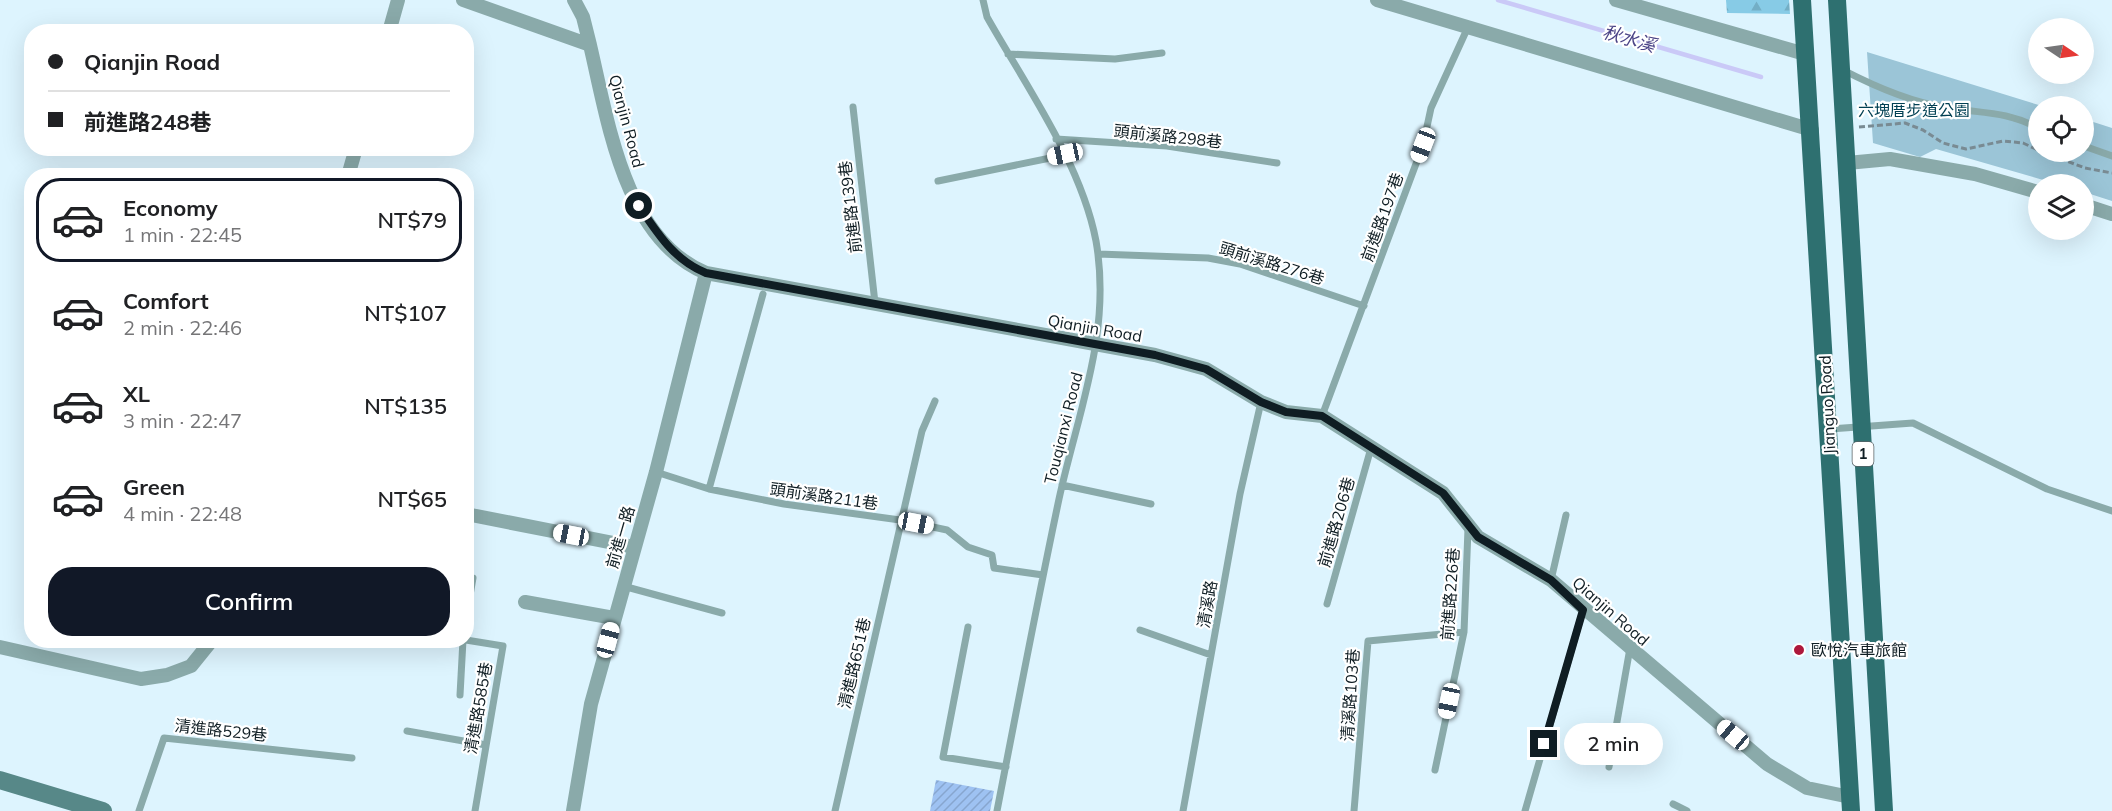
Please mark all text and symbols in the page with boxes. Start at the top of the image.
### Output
north arrow [2028,18,2094,84]
map controls [2028,18,2094,240]
water label: 秋水溪 [1600,20,1661,58]
text: Qianjin Road [84,48,220,76]
street label: Qianjin Road [605,72,649,170]
button: locate [2028,96,2094,162]
park label: 六塊厝步道公園 [1858,100,1970,120]
text: 前進路248巷 [84,108,212,136]
street label: 頭前溪路298巷 [1113,120,1223,152]
car [1408,125,1438,165]
car [1046,141,1084,167]
street label: 前進路139巷 [834,160,866,254]
street label: 前進路197巷 [1357,170,1407,264]
button: layers [2028,174,2094,240]
route start [625,192,652,219]
icon: car [51,193,105,247]
text: Economy [123,194,218,222]
text: NT$79 [377,206,447,234]
text: 1 min · 22:45 [123,222,242,247]
street label: 頭前溪路276巷 [1217,238,1327,288]
icon: car [51,286,105,340]
text: Comfort [123,287,209,315]
text: NT$107 [364,299,447,327]
street label: Qianjin Road [1046,310,1144,346]
text: 2 min · 22:46 [123,315,242,340]
street label: Jianguo Road [1814,355,1840,455]
street label: Touqianxi Road [1039,370,1087,486]
icon: car [51,379,105,433]
text: XL [123,380,150,408]
text: NT$135 [364,392,447,420]
text: 3 min · 22:47 [123,408,242,433]
road number: 1 [1852,442,1874,466]
icon: car [51,472,105,526]
text: Green [123,473,185,501]
street label: 前進路206巷 [1314,475,1358,569]
street label: 頭前溪路211巷 [769,479,879,513]
text: NT$65 [377,485,447,513]
text: 4 min · 22:48 [123,501,242,526]
street label: 前進一路 [602,503,638,571]
car [897,511,935,535]
car [552,523,590,547]
street label: 前進路226巷 [1437,547,1463,641]
button: Confirm [48,567,450,636]
street label: Qianjin Road [1568,572,1654,650]
street label: 清溪路 [1193,579,1221,629]
street label: 清進路651巷 [834,616,874,710]
car [595,620,621,660]
place label: 歐悅汽車旅館 [1811,640,1907,660]
marker: 歐悅汽車旅館 [1792,643,1806,657]
street label: 清溪路103巷 [1337,648,1363,742]
street label: 清進路585巷 [460,661,496,755]
car [1436,682,1462,720]
street label: 清進路529巷 [174,715,268,745]
car [1713,717,1753,753]
callout: 2 min [1565,723,1664,765]
route end [1530,730,1557,757]
text: 2 min [1588,731,1639,756]

